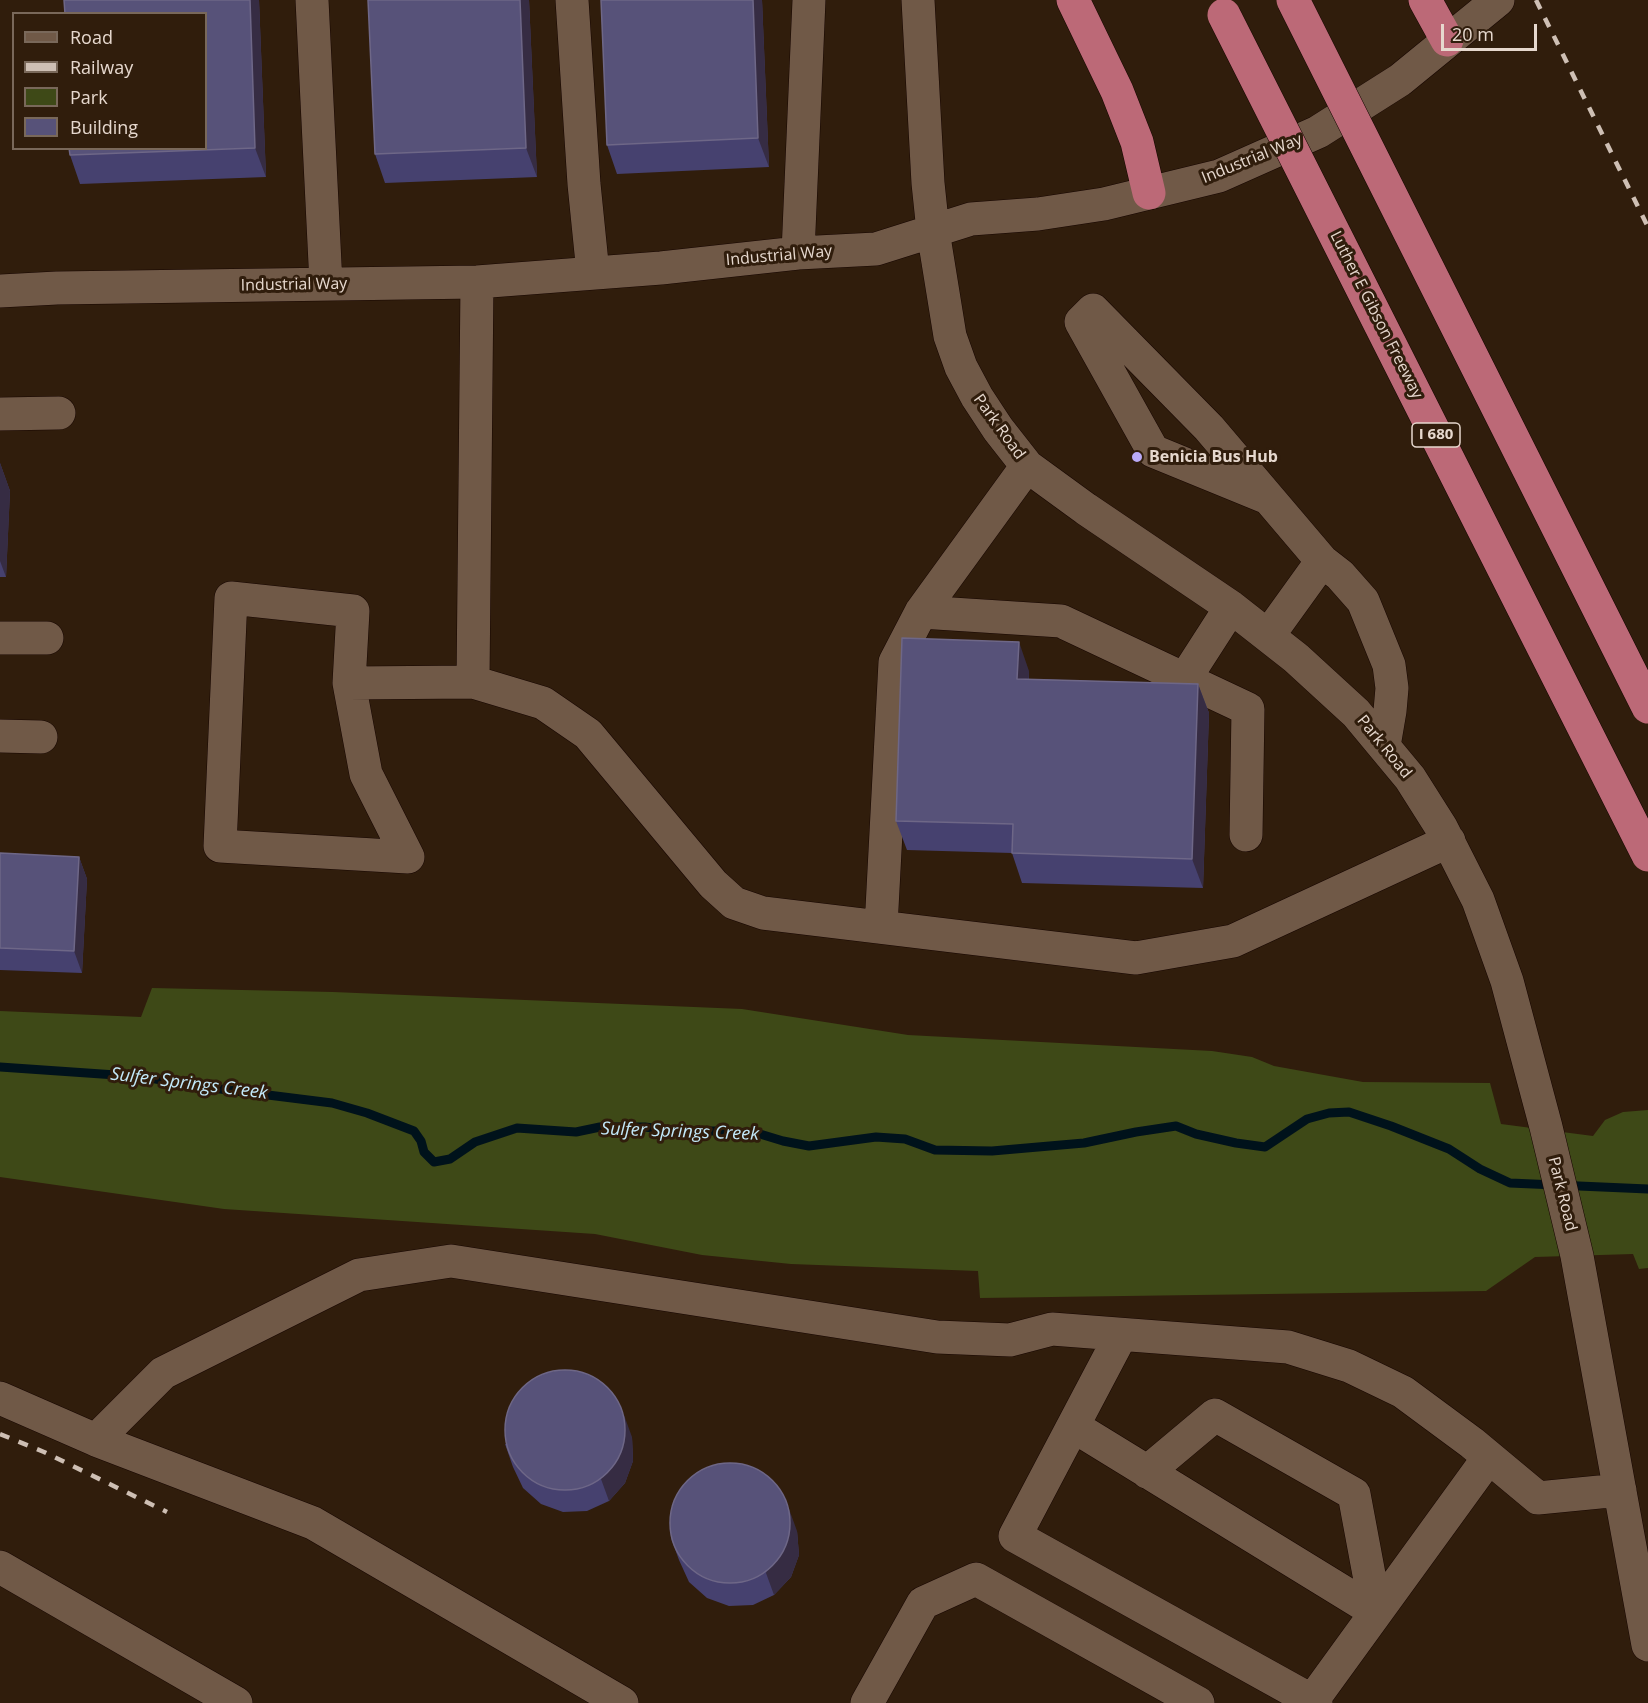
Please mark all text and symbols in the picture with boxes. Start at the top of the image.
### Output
legend [12,12,207,150]
scale bar [1444,12,1540,50]
text: 20 m [1452,22,1494,46]
text: Road [70,25,113,49]
text: Railway [70,55,133,79]
text: Park [70,85,108,109]
text: Building [70,115,138,139]
street label: Industrial Way [1199,130,1305,188]
street label: Luther E Gibson Freeway [1325,228,1427,402]
street label: Industrial Way [725,242,833,270]
street label: Industrial Way [241,274,347,296]
street label: Park Road [969,391,1029,463]
road number: I 680 [1412,423,1460,447]
place label: Benicia Bus Hub [1149,447,1278,467]
marker: Benicia Bus Hub [1130,450,1144,464]
street label: Park Road [1353,712,1415,782]
water label: Sulfer Springs Creek [109,1064,269,1104]
water label: Sulfer Springs Creek [601,1118,759,1146]
street label: Park Road [1544,1155,1580,1233]

